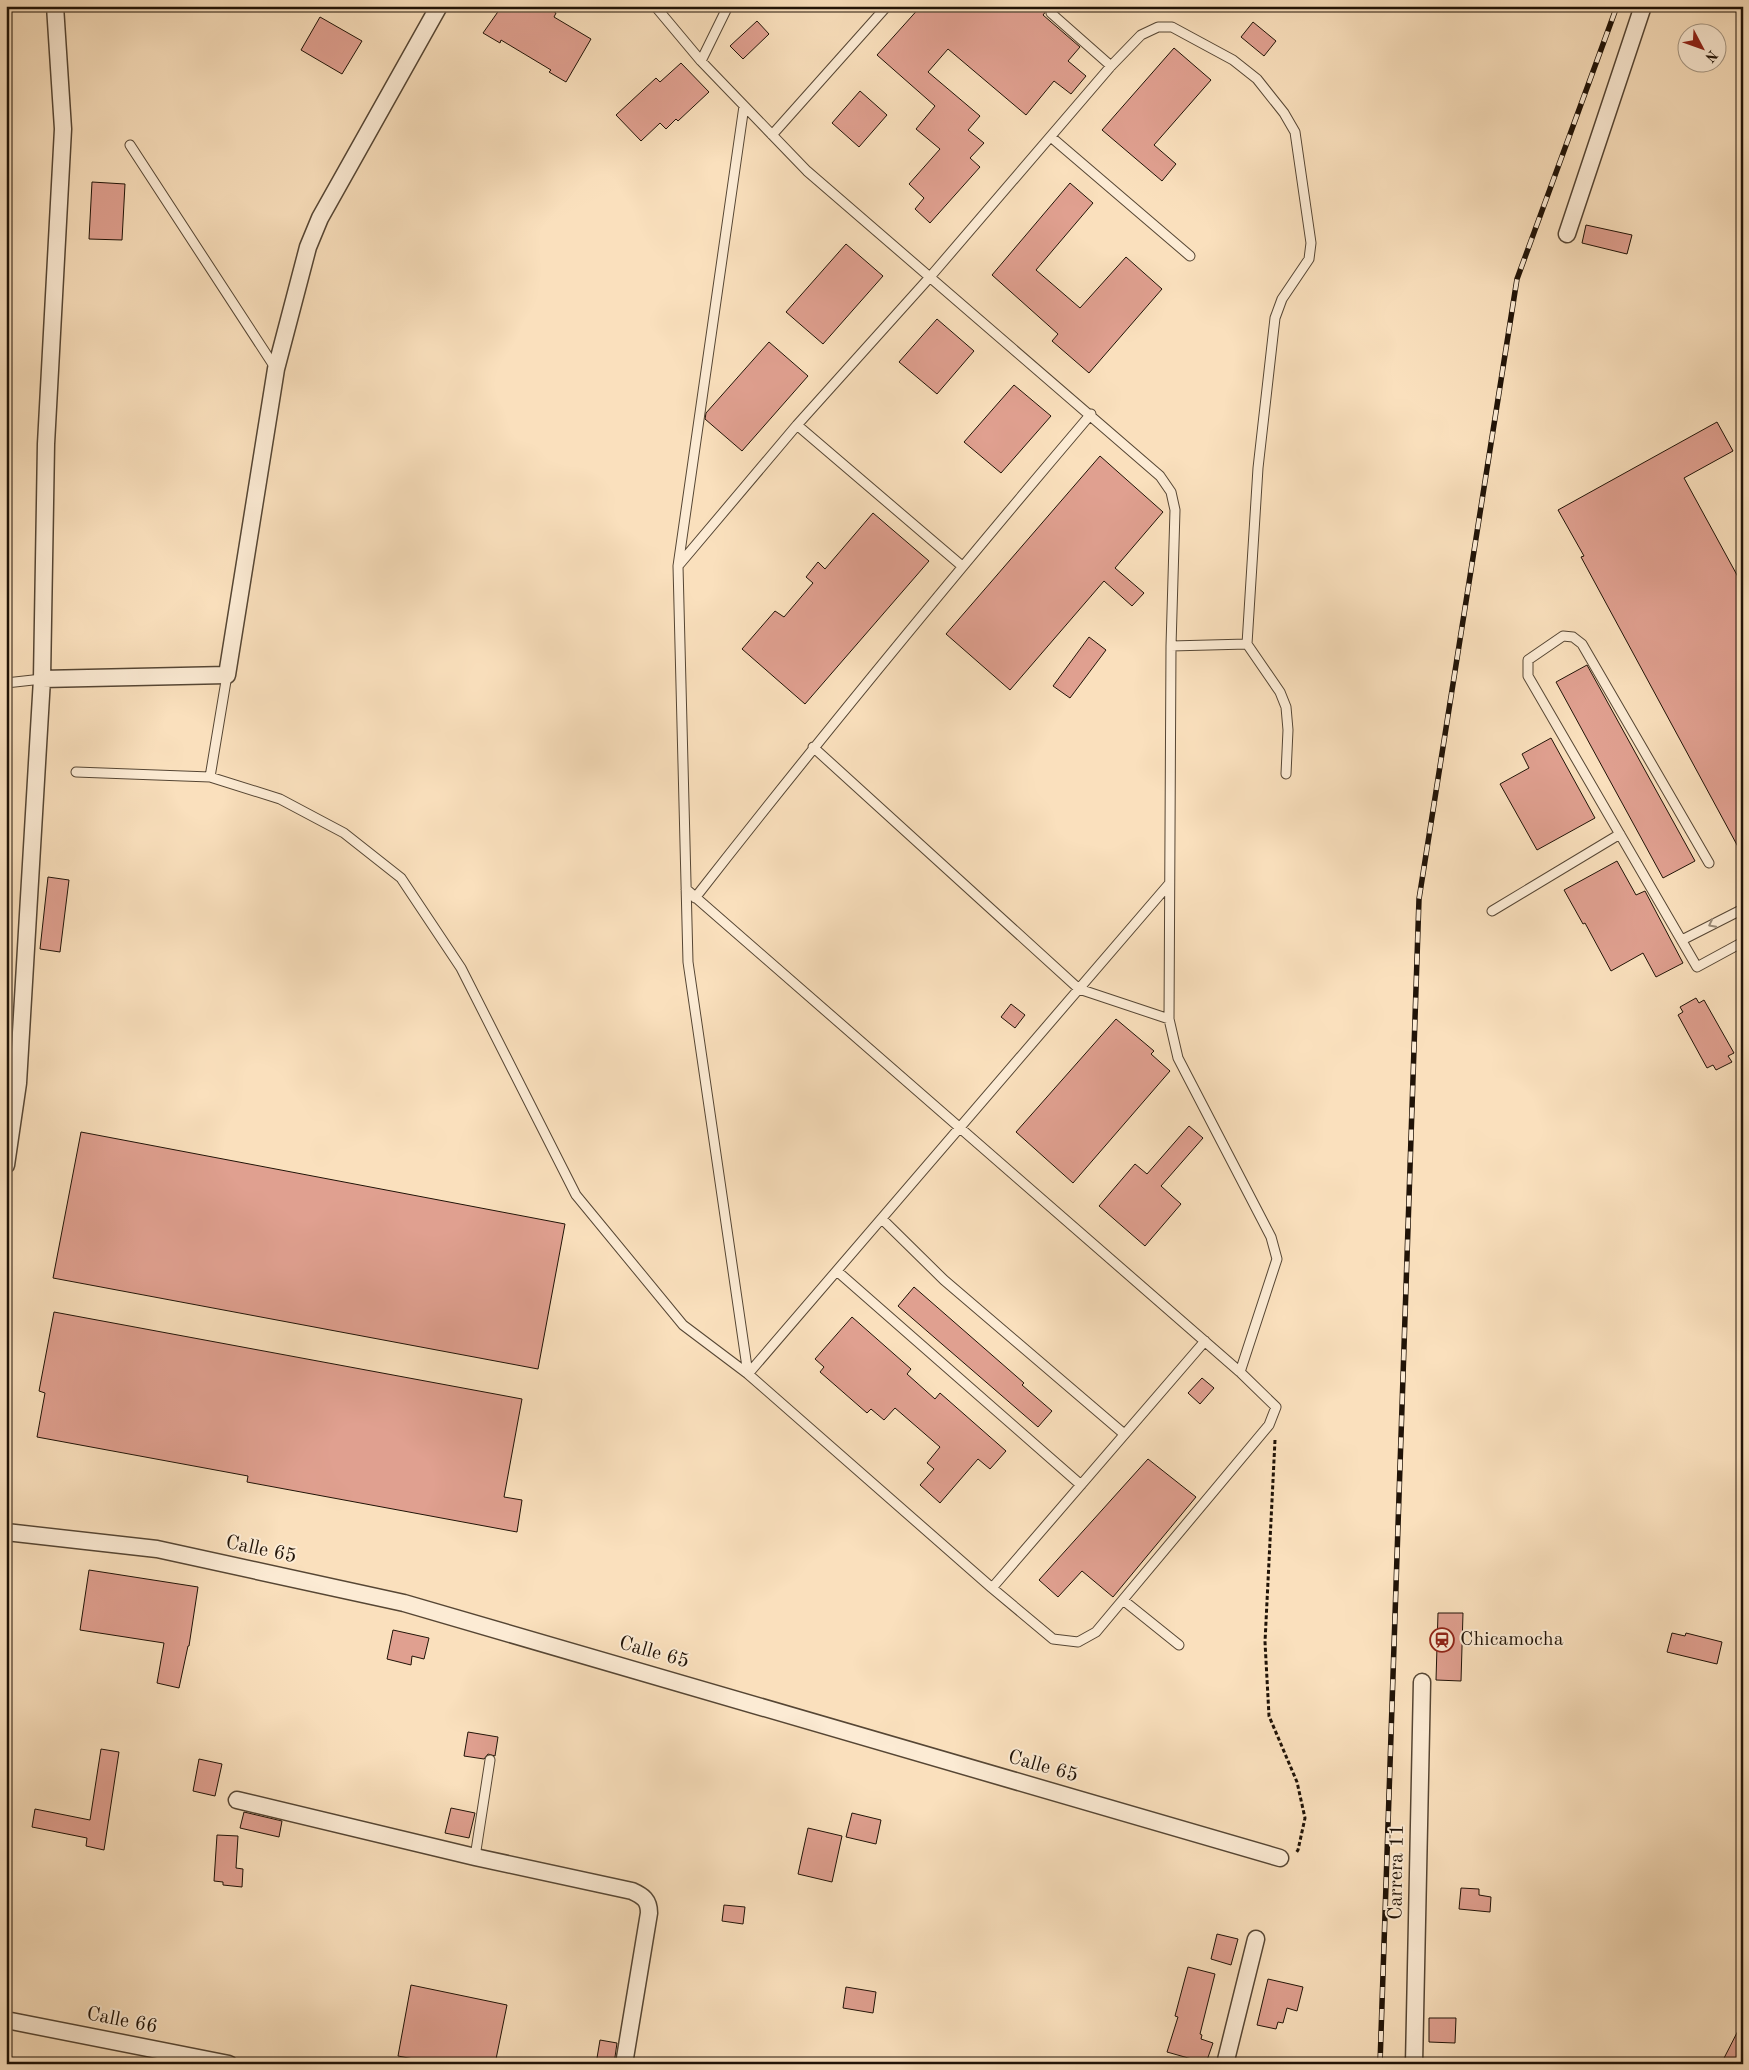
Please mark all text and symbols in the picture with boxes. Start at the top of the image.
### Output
north arrow [1676,22,1726,72]
text: N [1702,47,1720,65]
one-way arrow [1709,918,1718,928]
street label: Calle 65 [224,1533,298,1567]
station icon: Chicamocha [1429,1627,1455,1653]
place label: Chicamocha [1460,1630,1564,1650]
street label: Calle 65 [617,1633,691,1673]
street label: Calle 65 [1006,1747,1080,1787]
street label: Carrera 11 [1386,1824,1408,1920]
street label: Calle 66 [85,2004,159,2038]

